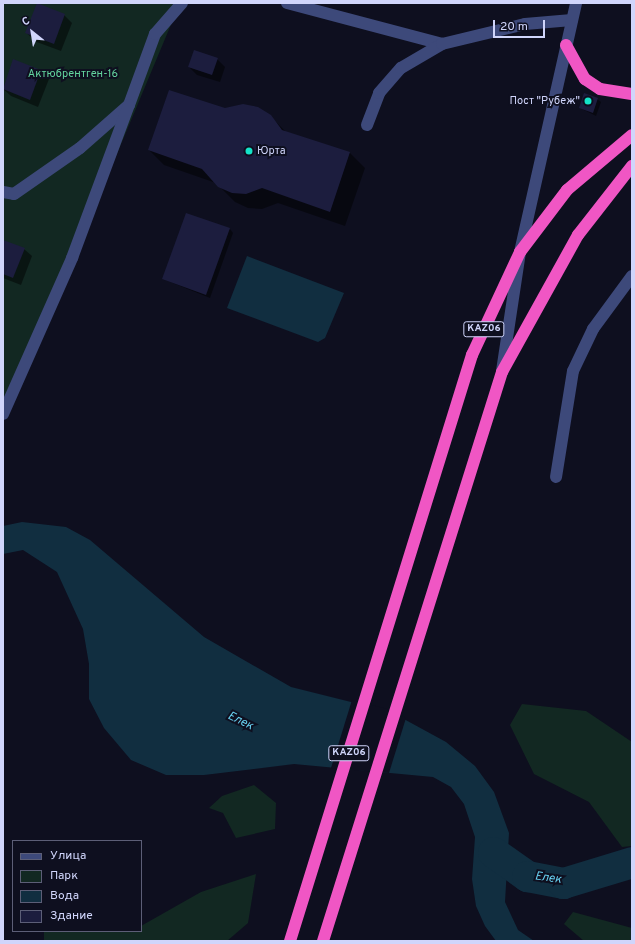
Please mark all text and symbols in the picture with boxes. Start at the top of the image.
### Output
north arrow [12,12,52,52]
scale bar [495,12,547,38]
text: С [19,14,33,29]
text: 20 m [500,19,528,35]
park label: Актюбрентген-16 [28,67,118,81]
place label: Пост "Рубеж" [509,94,580,108]
marker: Пост "Рубеж" [583,96,593,106]
place label: Юрта [257,144,286,158]
marker: Юрта [244,146,254,156]
road number: KАZ06 [463,321,505,337]
water label: Елек [225,710,255,734]
road number: KАZ06 [328,745,370,761]
legend [12,840,142,932]
text: Улица [50,848,86,864]
text: Парк [50,868,78,884]
water label: Елек [534,870,562,888]
text: Вода [50,888,79,904]
text: Здание [50,908,93,924]

